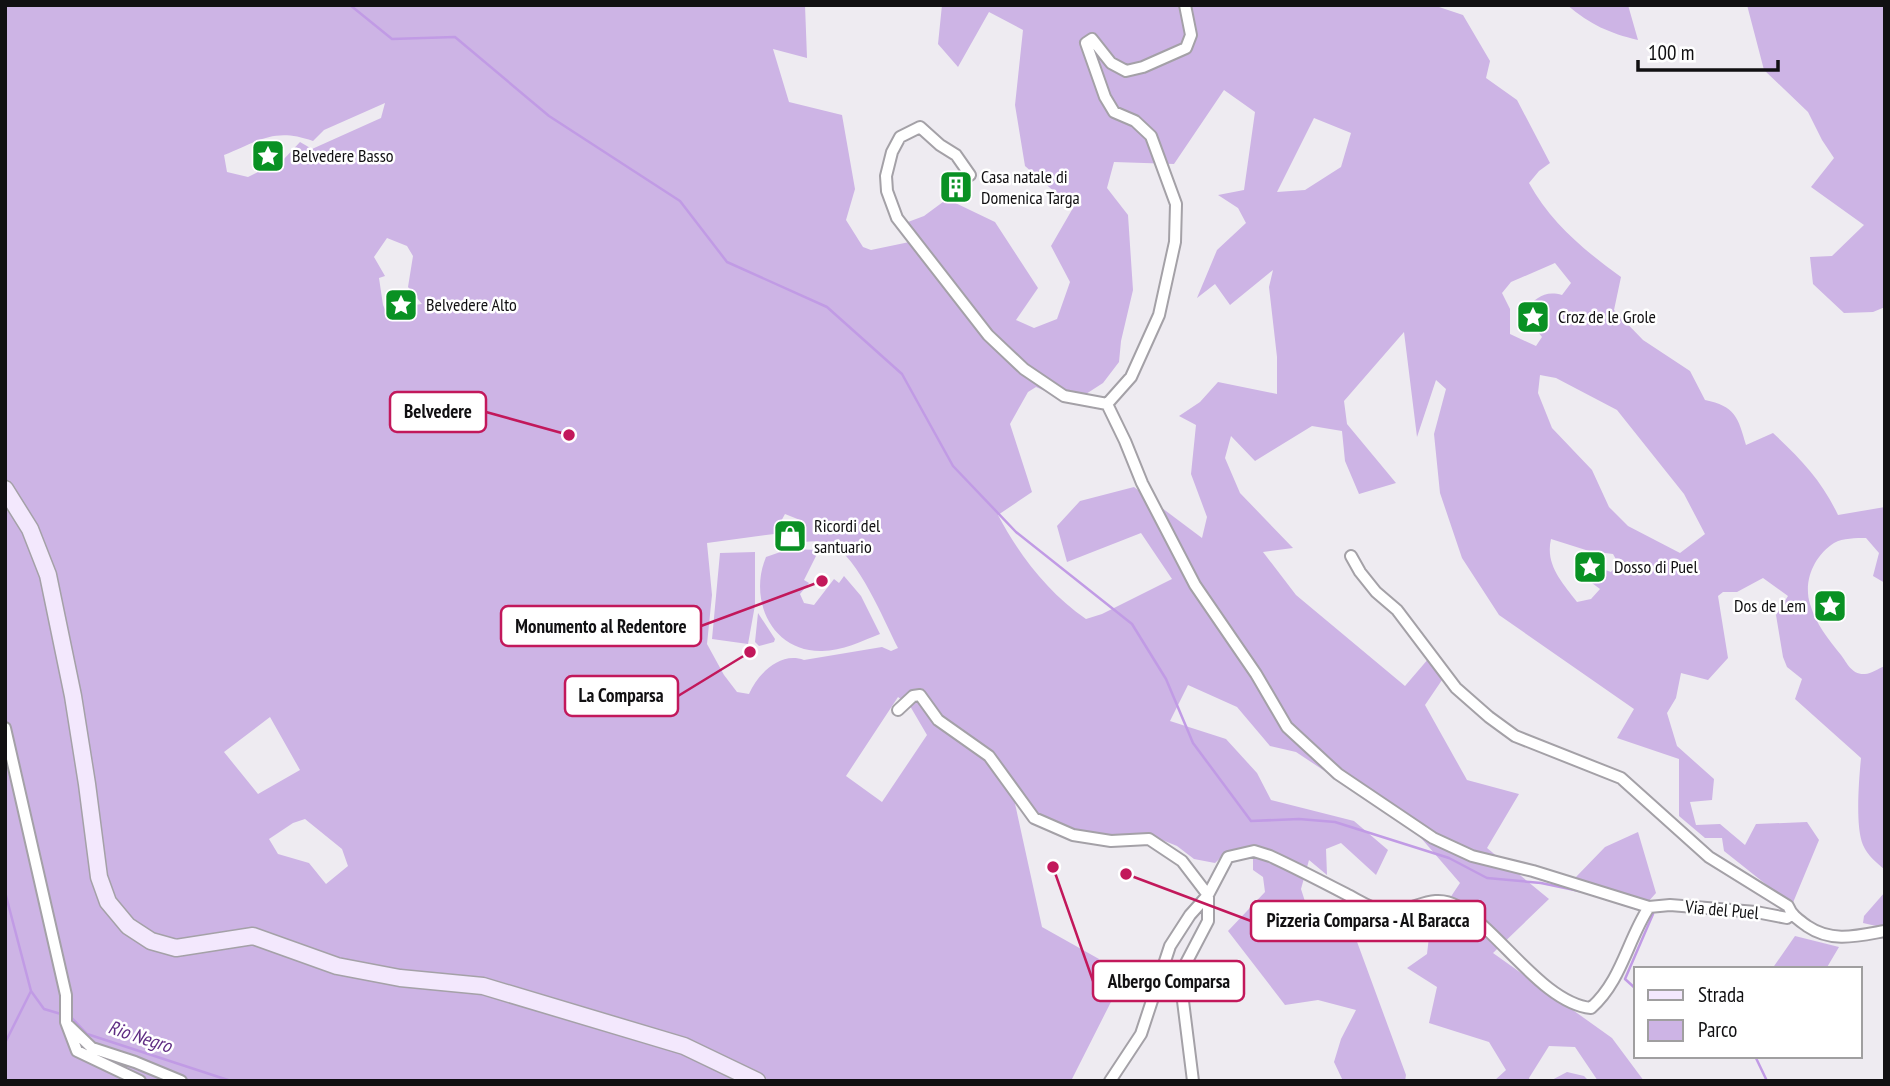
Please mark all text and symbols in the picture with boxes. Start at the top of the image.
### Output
scale bar [1638,28,1778,72]
text: 100 m [1648,39,1694,66]
place icon: Belvedere Basso [249,137,287,175]
place label: Belvedere Basso [292,144,394,167]
place label: Casa natale di Domenica Targa [981,165,1080,209]
building icon: Casa natale di Domenica Targa [937,168,975,206]
place icon: Belvedere Alto [382,286,420,324]
place label: Belvedere Alto [426,293,517,316]
place icon: Croz de le Grole [1514,298,1552,336]
place label: Croz de le Grole [1558,305,1656,328]
callout: Belvedere [390,392,486,432]
text: Belvedere [404,399,472,423]
place label: Ricordi del santuario [814,514,881,558]
shop icon: Ricordi del santuario [771,517,809,555]
place icon: Dosso di Puel [1571,548,1609,586]
place label: Dosso di Puel [1614,555,1698,578]
place icon: Dos de Lem [1811,587,1849,625]
place label: Dos de Lem [1734,594,1806,617]
callout: Monumento al Redentore [501,606,701,646]
text: Monumento al Redentore [515,614,687,638]
callout: La Comparsa [565,676,678,716]
text: La Comparsa [578,683,664,707]
street label: Via del Puel [1683,895,1760,924]
callout: Pizzeria Comparsa - Al Baracca [1251,901,1485,941]
text: Pizzeria Comparsa - Al Baracca [1266,908,1470,932]
callout: Albergo Comparsa [1093,961,1244,1001]
legend [1634,967,1862,1058]
text: Albergo Comparsa [1107,969,1230,993]
text: Strada [1698,981,1744,1008]
water label: Rio Negro [105,1015,176,1058]
text: Parco [1698,1016,1737,1043]

